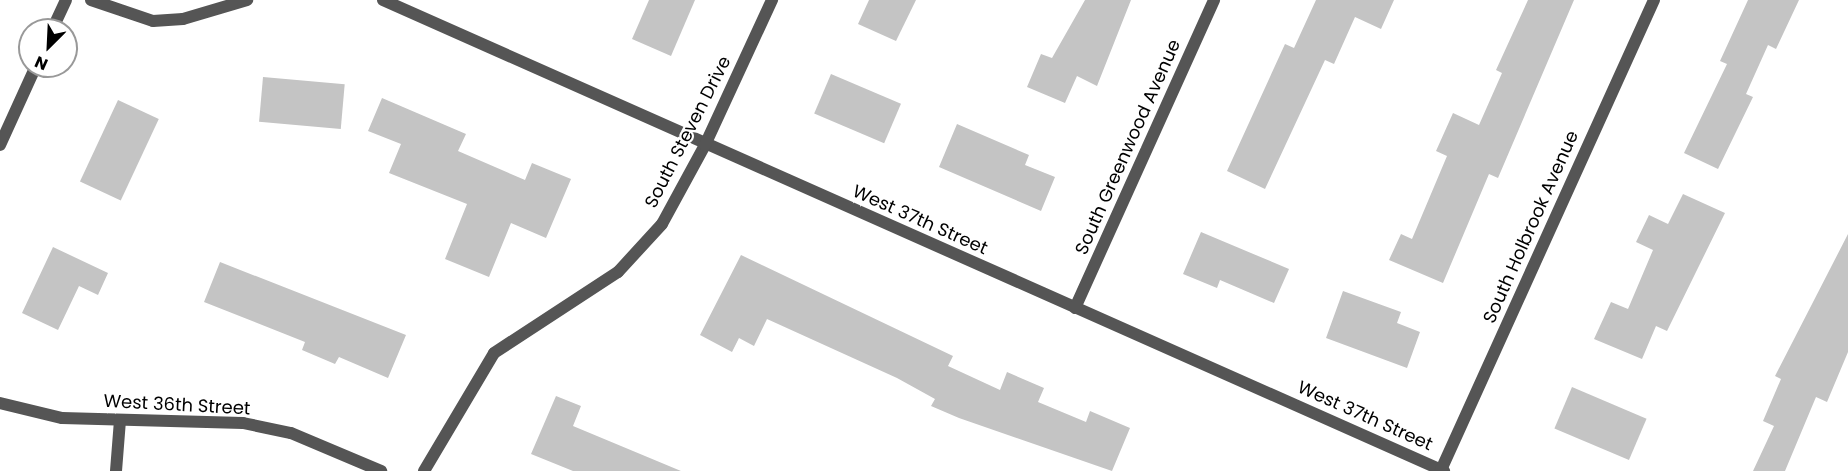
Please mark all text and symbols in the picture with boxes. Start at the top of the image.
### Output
north arrow [18,18,78,78]
street label: South Greenwood Avenue [1071,36,1185,258]
text: N [31,50,51,76]
street label: South Steven Drive [640,52,736,212]
street label: South Holbrook Avenue [1479,127,1583,327]
street label: West 37th Street [849,181,991,259]
street label: West 37th Street [1294,377,1436,455]
street label: West 36th Street [103,390,251,420]

